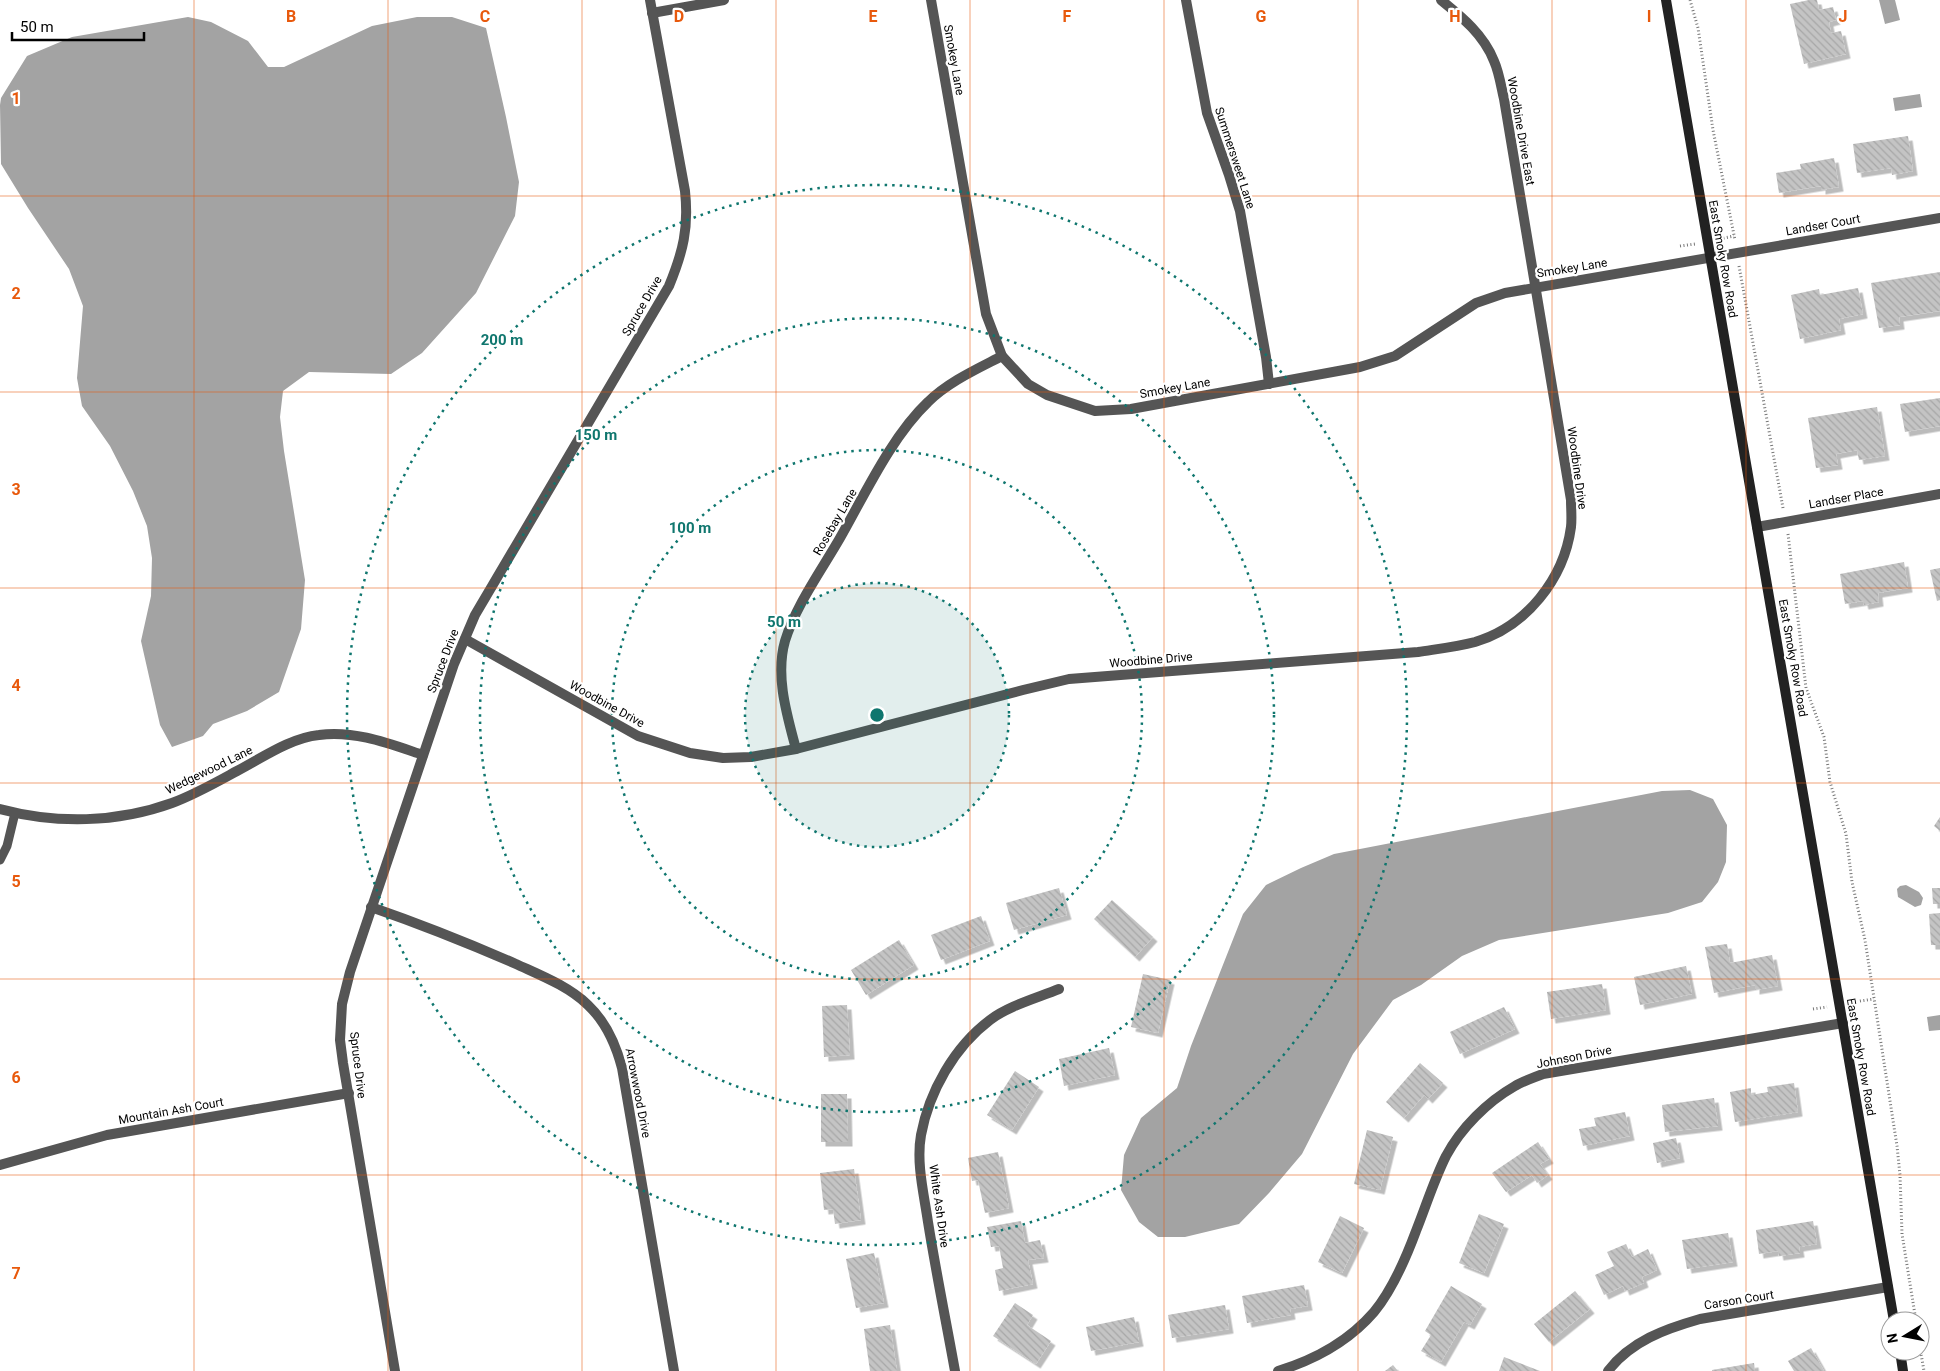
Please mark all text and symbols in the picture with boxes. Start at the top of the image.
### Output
text: B [286,7,296,26]
text: C [480,7,490,26]
text: D [674,7,684,26]
text: E [869,7,878,26]
text: F [1063,7,1072,26]
text: G [1256,7,1267,26]
text: H [1449,7,1461,26]
text: I [1647,7,1651,26]
text: J [1839,7,1847,26]
scale bar [12,10,145,42]
text: 50 m [20,18,54,36]
street label: Smokey Lane [941,24,967,96]
street label: Woodbine Drive East [1505,76,1537,186]
text: 1 [11,89,21,108]
street label: Summersweet Lane [1212,105,1258,211]
street label: East Smoky Row Road [1706,199,1740,319]
street label: Landser Court [1785,212,1861,238]
street label: Smokey Lane [1536,256,1608,280]
street label: Spruce Drive [619,273,665,339]
text: 2 [11,284,21,303]
text: 200 m [481,331,523,349]
street label: Smokey Lane [1139,375,1211,401]
text: 150 m [575,426,617,444]
street label: Woodbine Drive [1564,426,1590,510]
text: 3 [11,480,21,499]
street label: Landser Place [1808,485,1884,511]
street label: Rosebay Lane [810,486,860,558]
text: 100 m [669,519,711,537]
street label: East Smoky Row Road [1776,598,1810,718]
text: 50 m [767,613,801,631]
street label: Spruce Drive [424,627,462,695]
street label: Woodbine Drive [1109,649,1193,671]
text: 4 [11,676,21,695]
street label: Woodbine Drive [567,678,647,730]
centre of rings [868,706,886,724]
street label: Wedgewood Lane [163,743,255,797]
text: 5 [11,872,21,891]
street label: East Smoky Row Road [1844,997,1878,1117]
street label: Spruce Drive [347,1031,369,1099]
street label: Johnson Drive [1535,1043,1613,1071]
street label: Arrowwood Drive [622,1047,654,1139]
text: 6 [11,1068,21,1087]
street label: Mountain Ash Court [117,1095,225,1127]
street label: White Ash Drive [926,1163,952,1249]
text: 7 [11,1264,21,1283]
street label: Carson Court [1703,1288,1775,1312]
north arrow [1880,1311,1930,1361]
text: N [1883,1332,1901,1345]

